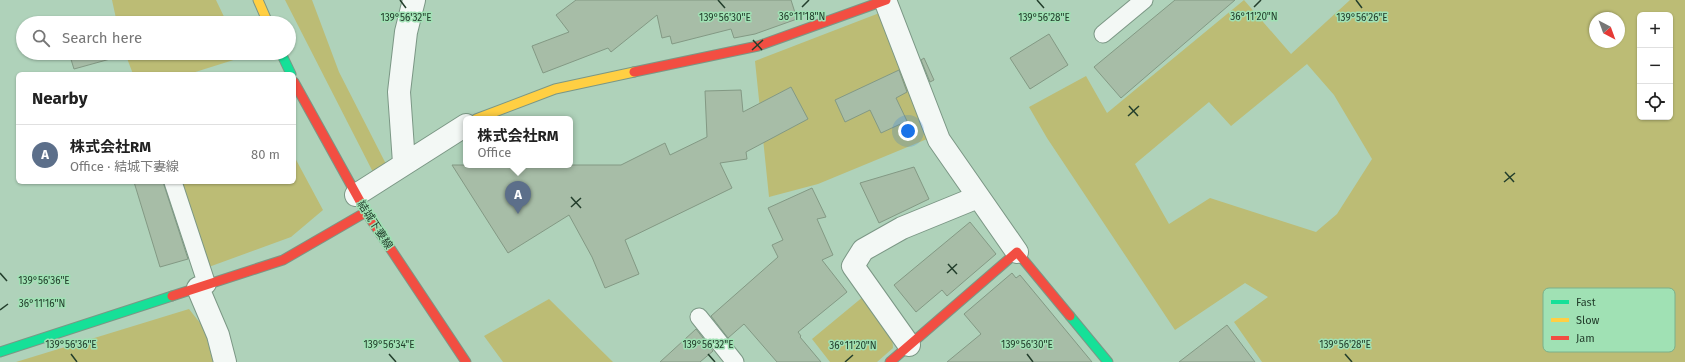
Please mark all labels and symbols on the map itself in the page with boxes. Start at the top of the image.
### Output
text: 36°11'18"N [779,11,825,23]
text: 36°11'20"N [1230,11,1278,23]
text: 139°56'32"E [380,12,432,24]
text: 139°56'30"E [699,12,751,24]
text: 139°56'28"E [1018,12,1070,24]
text: 139°56'26"E [1336,12,1388,24]
north arrow [1589,12,1625,48]
your location [898,121,918,141]
pin: A [505,181,531,214]
street label: 結城下妻線 [355,198,395,252]
text: 139°56'36"E [18,275,70,287]
legend [1543,288,1675,352]
text: Fast [1576,296,1596,309]
text: 36°11'16"N [19,298,65,310]
text: Slow [1576,314,1600,327]
text: Jam [1576,332,1595,345]
text: 139°56'36"E [45,339,97,351]
text: 139°56'34"E [363,339,415,351]
text: 139°56'32"E [682,339,734,351]
text: 139°56'30"E [1001,339,1053,351]
text: 139°56'28"E [1319,339,1371,351]
text: 36°11'20"N [829,340,877,352]

